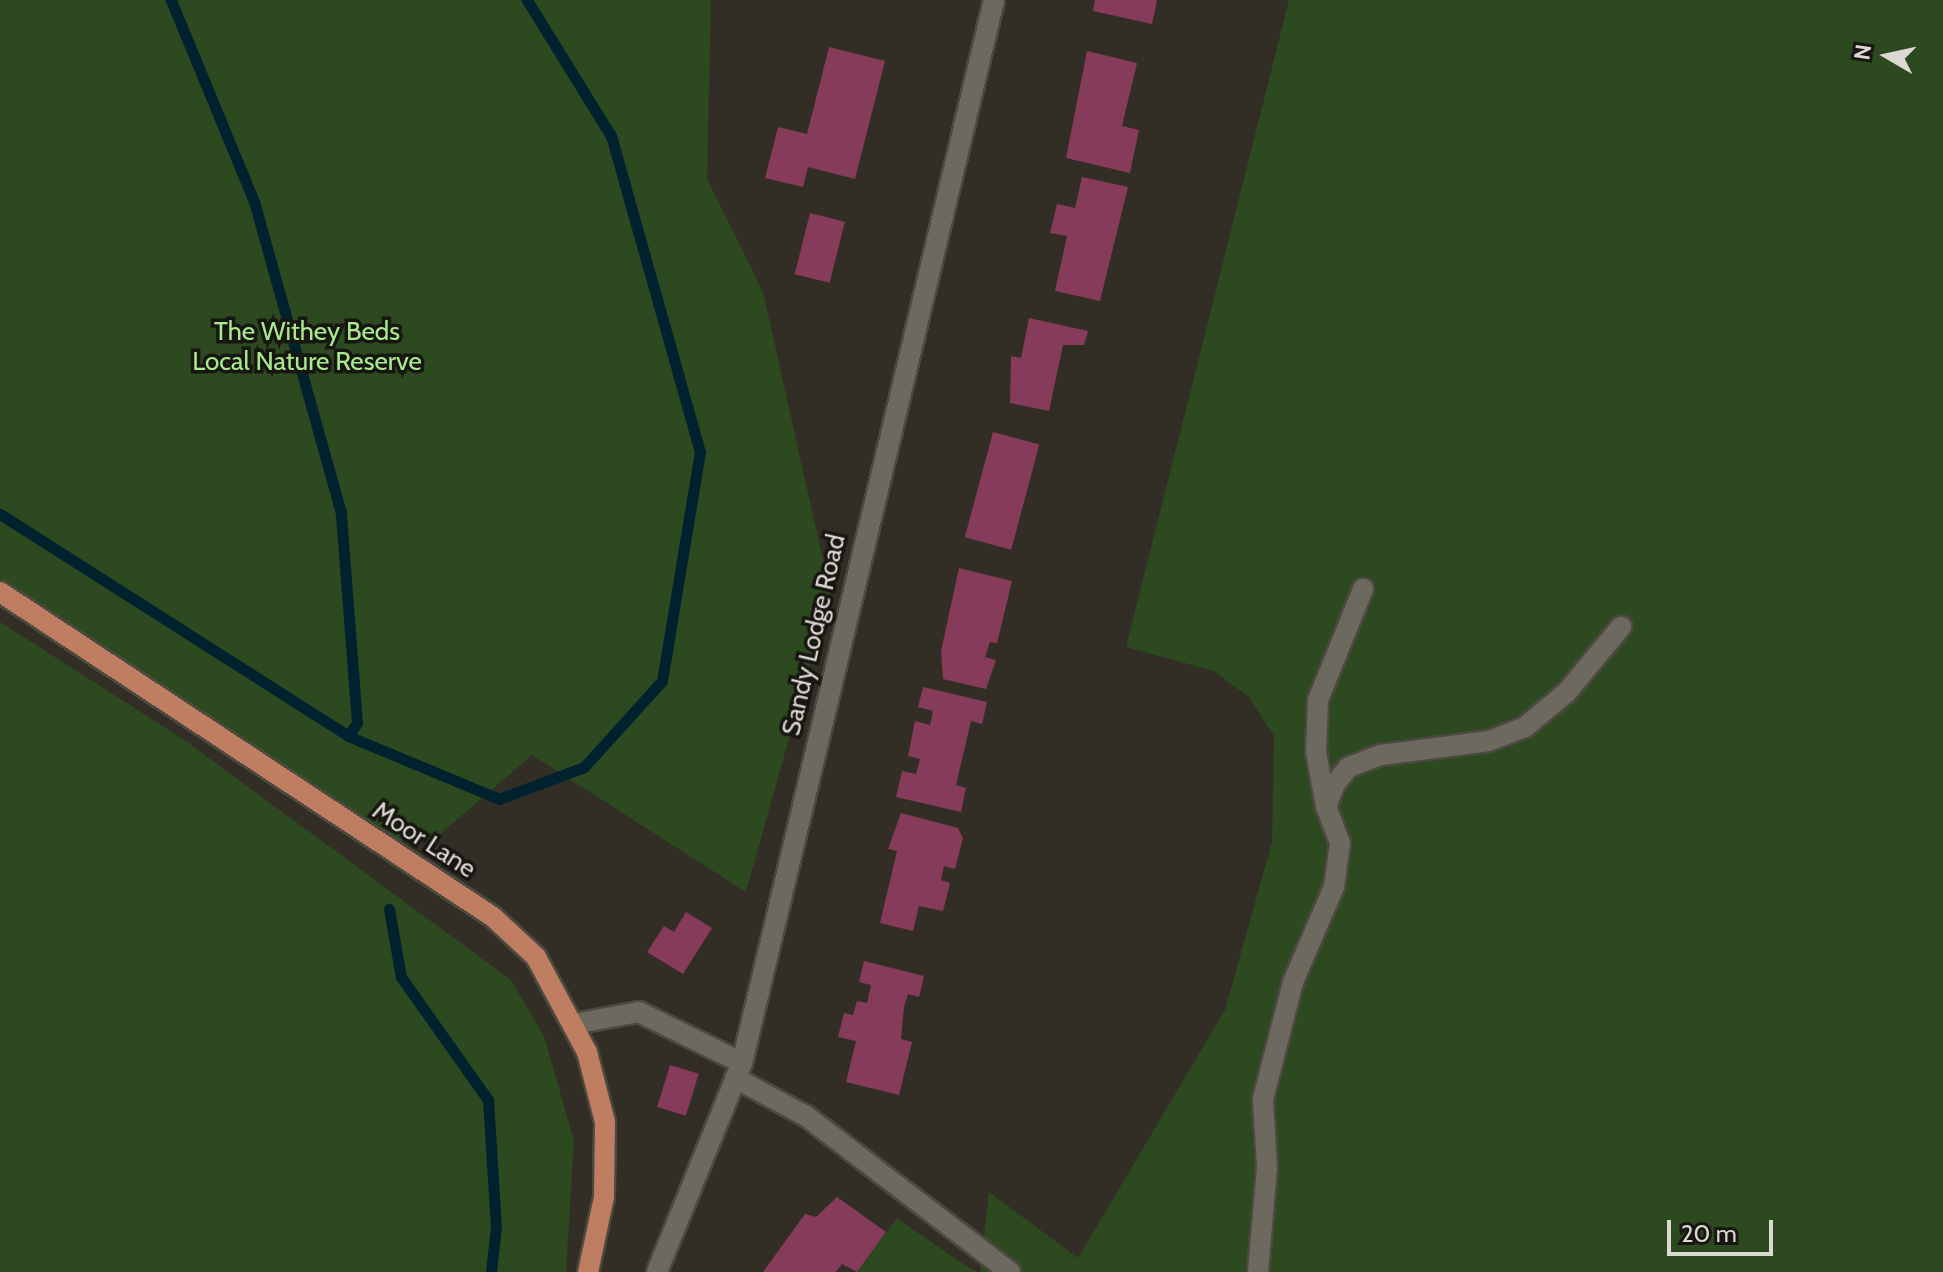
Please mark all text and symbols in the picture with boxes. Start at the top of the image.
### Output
north arrow [1847,16,1927,96]
text: N [1848,42,1877,62]
park label: The Withey Beds Local Nature Reserve [192,316,422,378]
street label: Sandy Lodge Road [776,531,852,739]
street label: Moor Lane [367,795,481,885]
scale bar [1671,1204,1777,1254]
text: 20 m [1681,1219,1737,1248]

